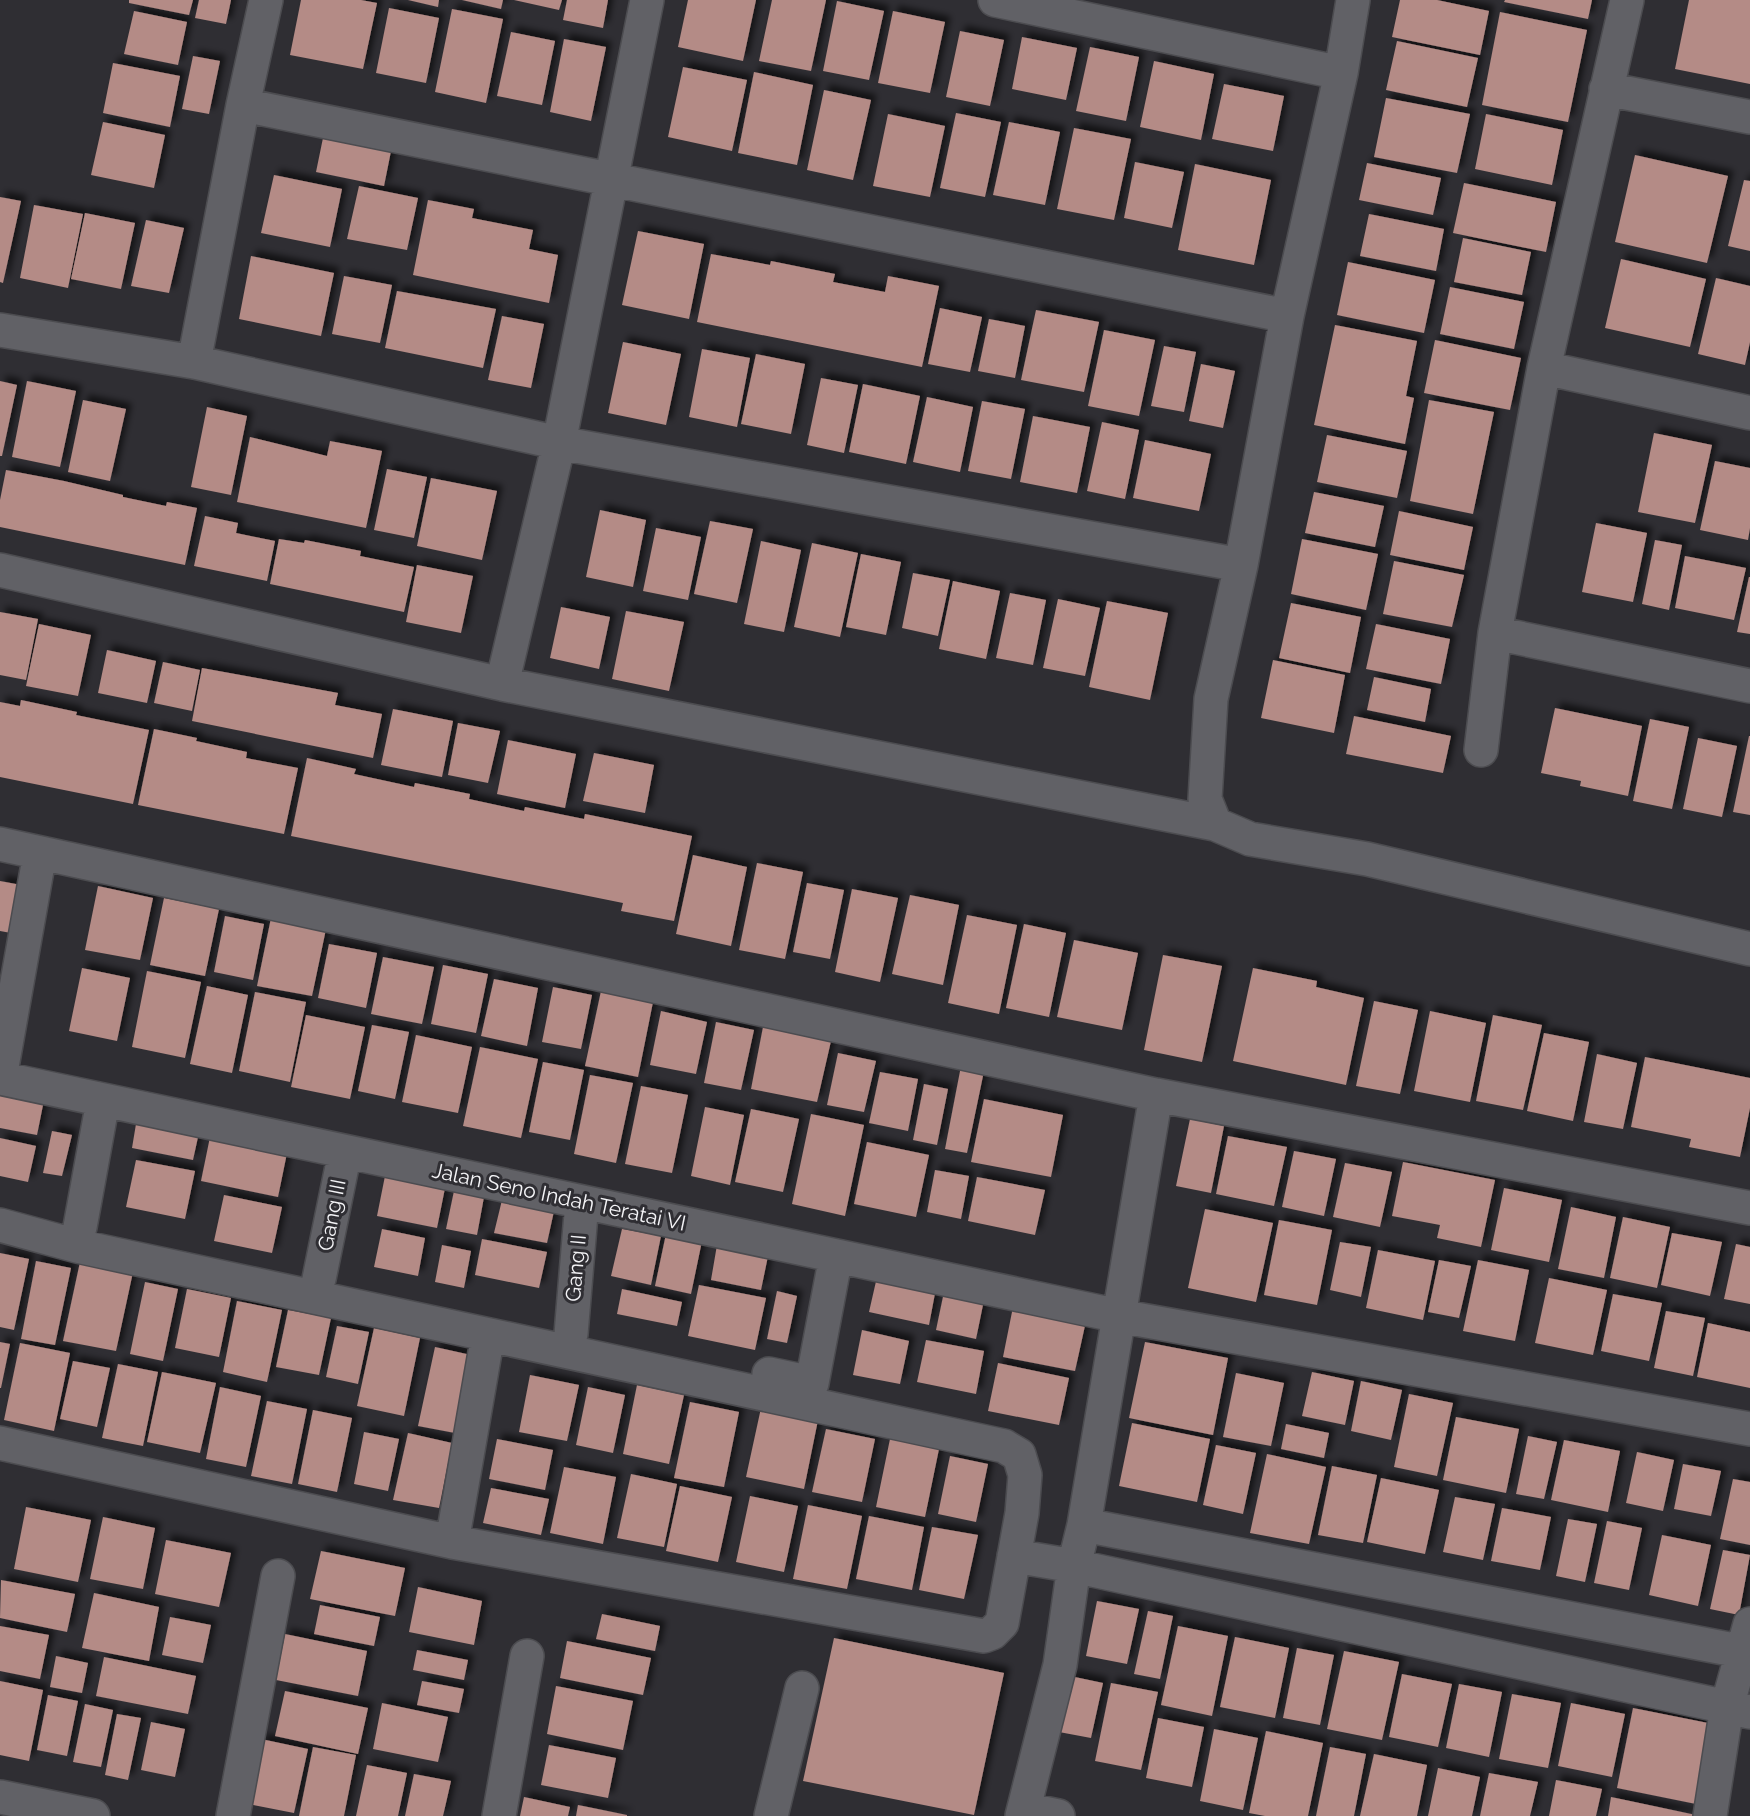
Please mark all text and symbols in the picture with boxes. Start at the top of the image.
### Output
street label: Jalan Seno Indah Teratai VI [430,1157,688,1236]
street label: Gang III [312,1177,351,1253]
street label: Gang II [560,1233,591,1303]

